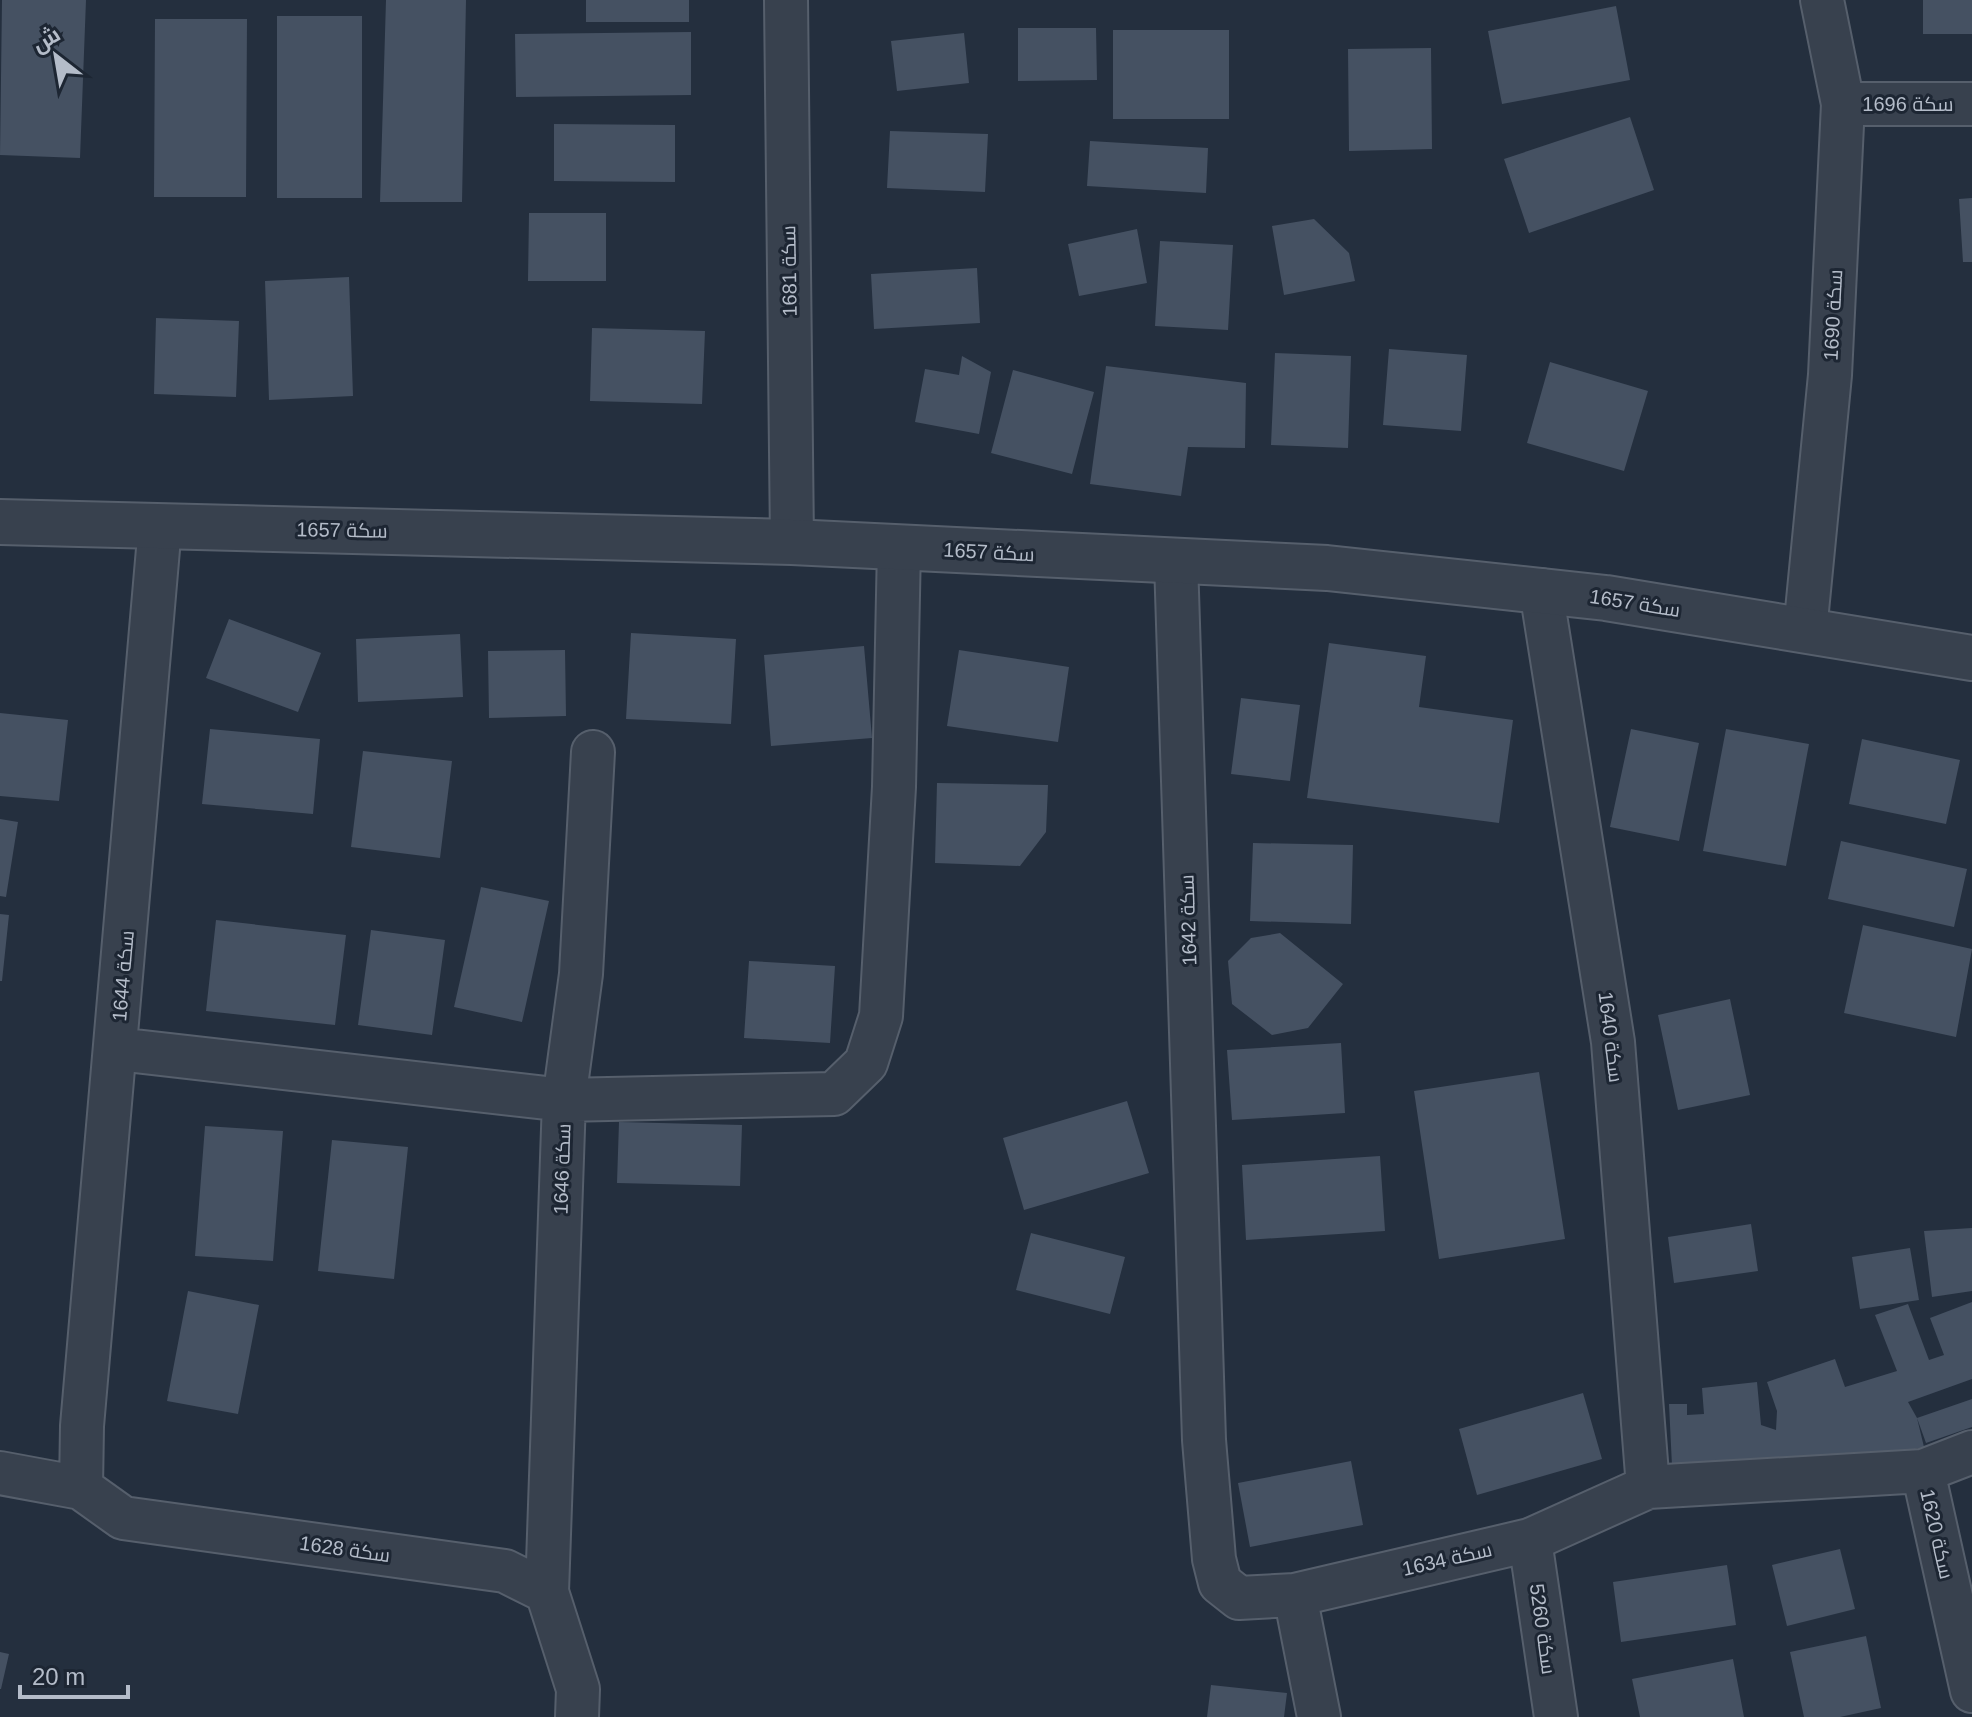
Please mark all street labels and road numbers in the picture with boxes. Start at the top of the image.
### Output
street label: سكة 1696 [1862,93,1954,115]
street label: سكة 1681 [777,225,801,317]
street label: سكة 1690 [1820,269,1846,361]
street label: سكة 1657 [296,518,388,542]
street label: سكة 1657 [943,539,1035,565]
street label: سكة 1657 [1588,585,1682,621]
street label: سكة 1642 [1175,874,1201,966]
street label: سكة 1644 [108,930,138,1022]
street label: سكة 1640 [1595,990,1627,1084]
street label: سكة 1646 [549,1123,575,1215]
street label: سكة 1620 [1916,1487,1958,1581]
street label: سكة 1628 [298,1532,392,1566]
street label: سكة 1634 [1400,1538,1494,1580]
street label: سكة 5260 [1526,1582,1560,1676]

